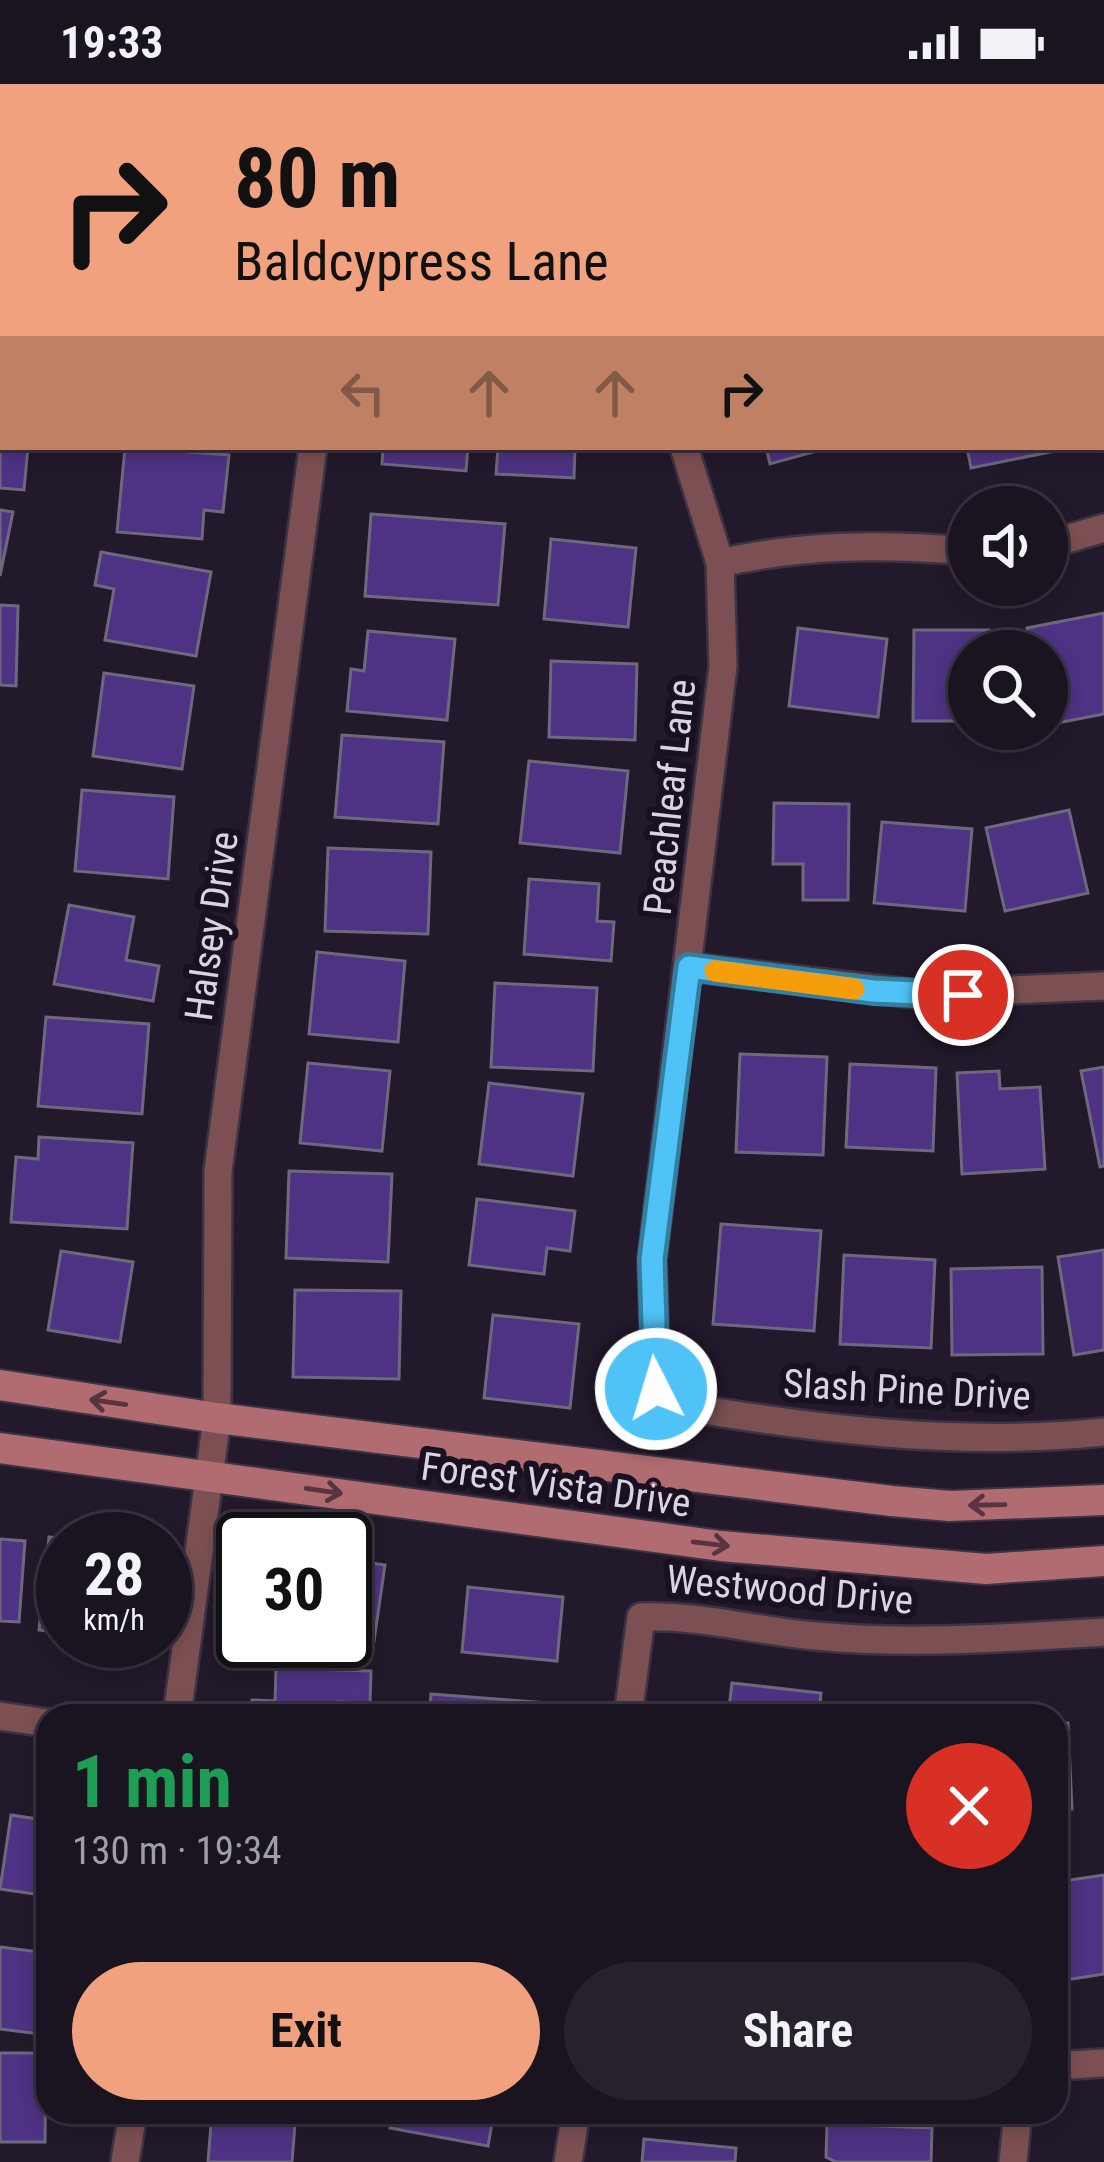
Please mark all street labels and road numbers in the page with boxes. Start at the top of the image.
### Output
street label: Peachleaf Lane [635,677,705,917]
street label: Halsey Drive [176,829,248,1024]
street label: Slash Pine Drive [782,1361,1032,1419]
street label: Forest Vista Drive [418,1443,694,1527]
street label: Westwood Drive [665,1556,915,1624]

